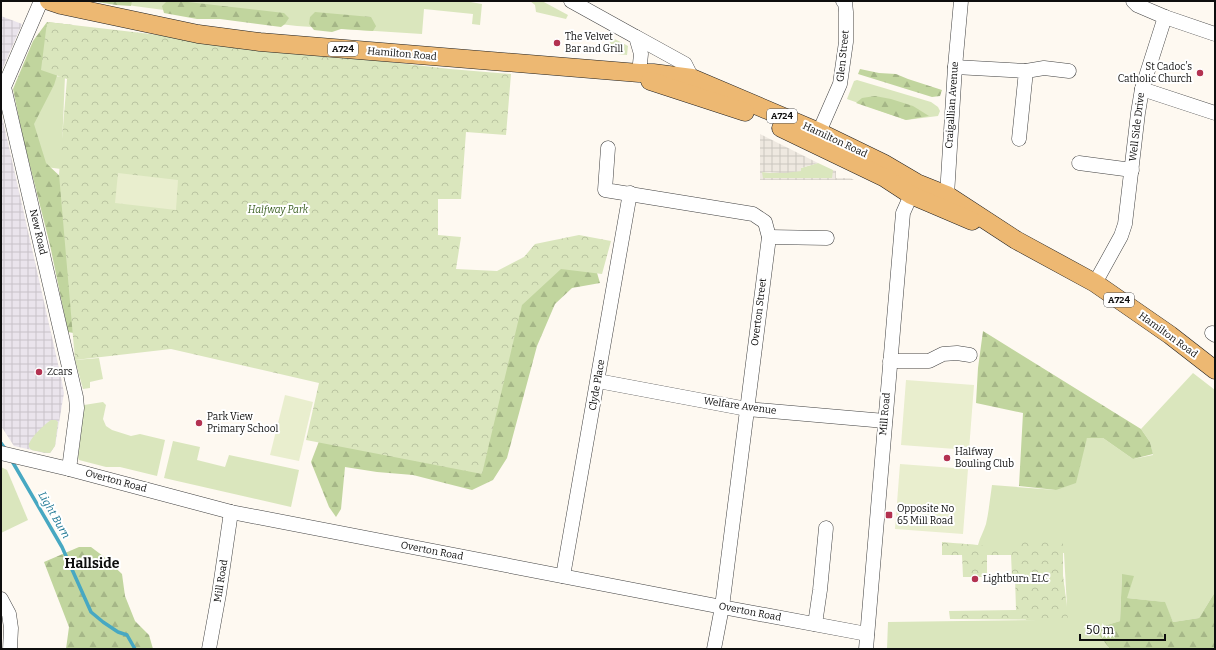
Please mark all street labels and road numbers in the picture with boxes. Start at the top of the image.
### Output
street label: Glen Street [834,29,852,83]
road number: A724 [328,42,358,56]
street label: Hamilton Road [367,45,437,63]
street label: Craigallian Avenue [943,61,961,149]
street label: Well Side Drive [1127,92,1147,162]
road number: A724 [767,109,797,123]
street label: Hamilton Road [801,120,869,160]
street label: New Road [27,208,49,256]
street label: Overton Street [749,277,769,347]
road number: A724 [1104,293,1134,307]
street label: Hamilton Road [1136,310,1200,360]
street label: Clyde Place [587,358,607,412]
street label: Mill Road [877,392,893,436]
street label: Welfare Avenue [703,395,777,417]
street label: Overton Road [84,467,148,495]
street label: Overton Road [400,539,464,563]
street label: Mill Road [212,559,230,603]
street label: Overton Road [718,600,782,624]

